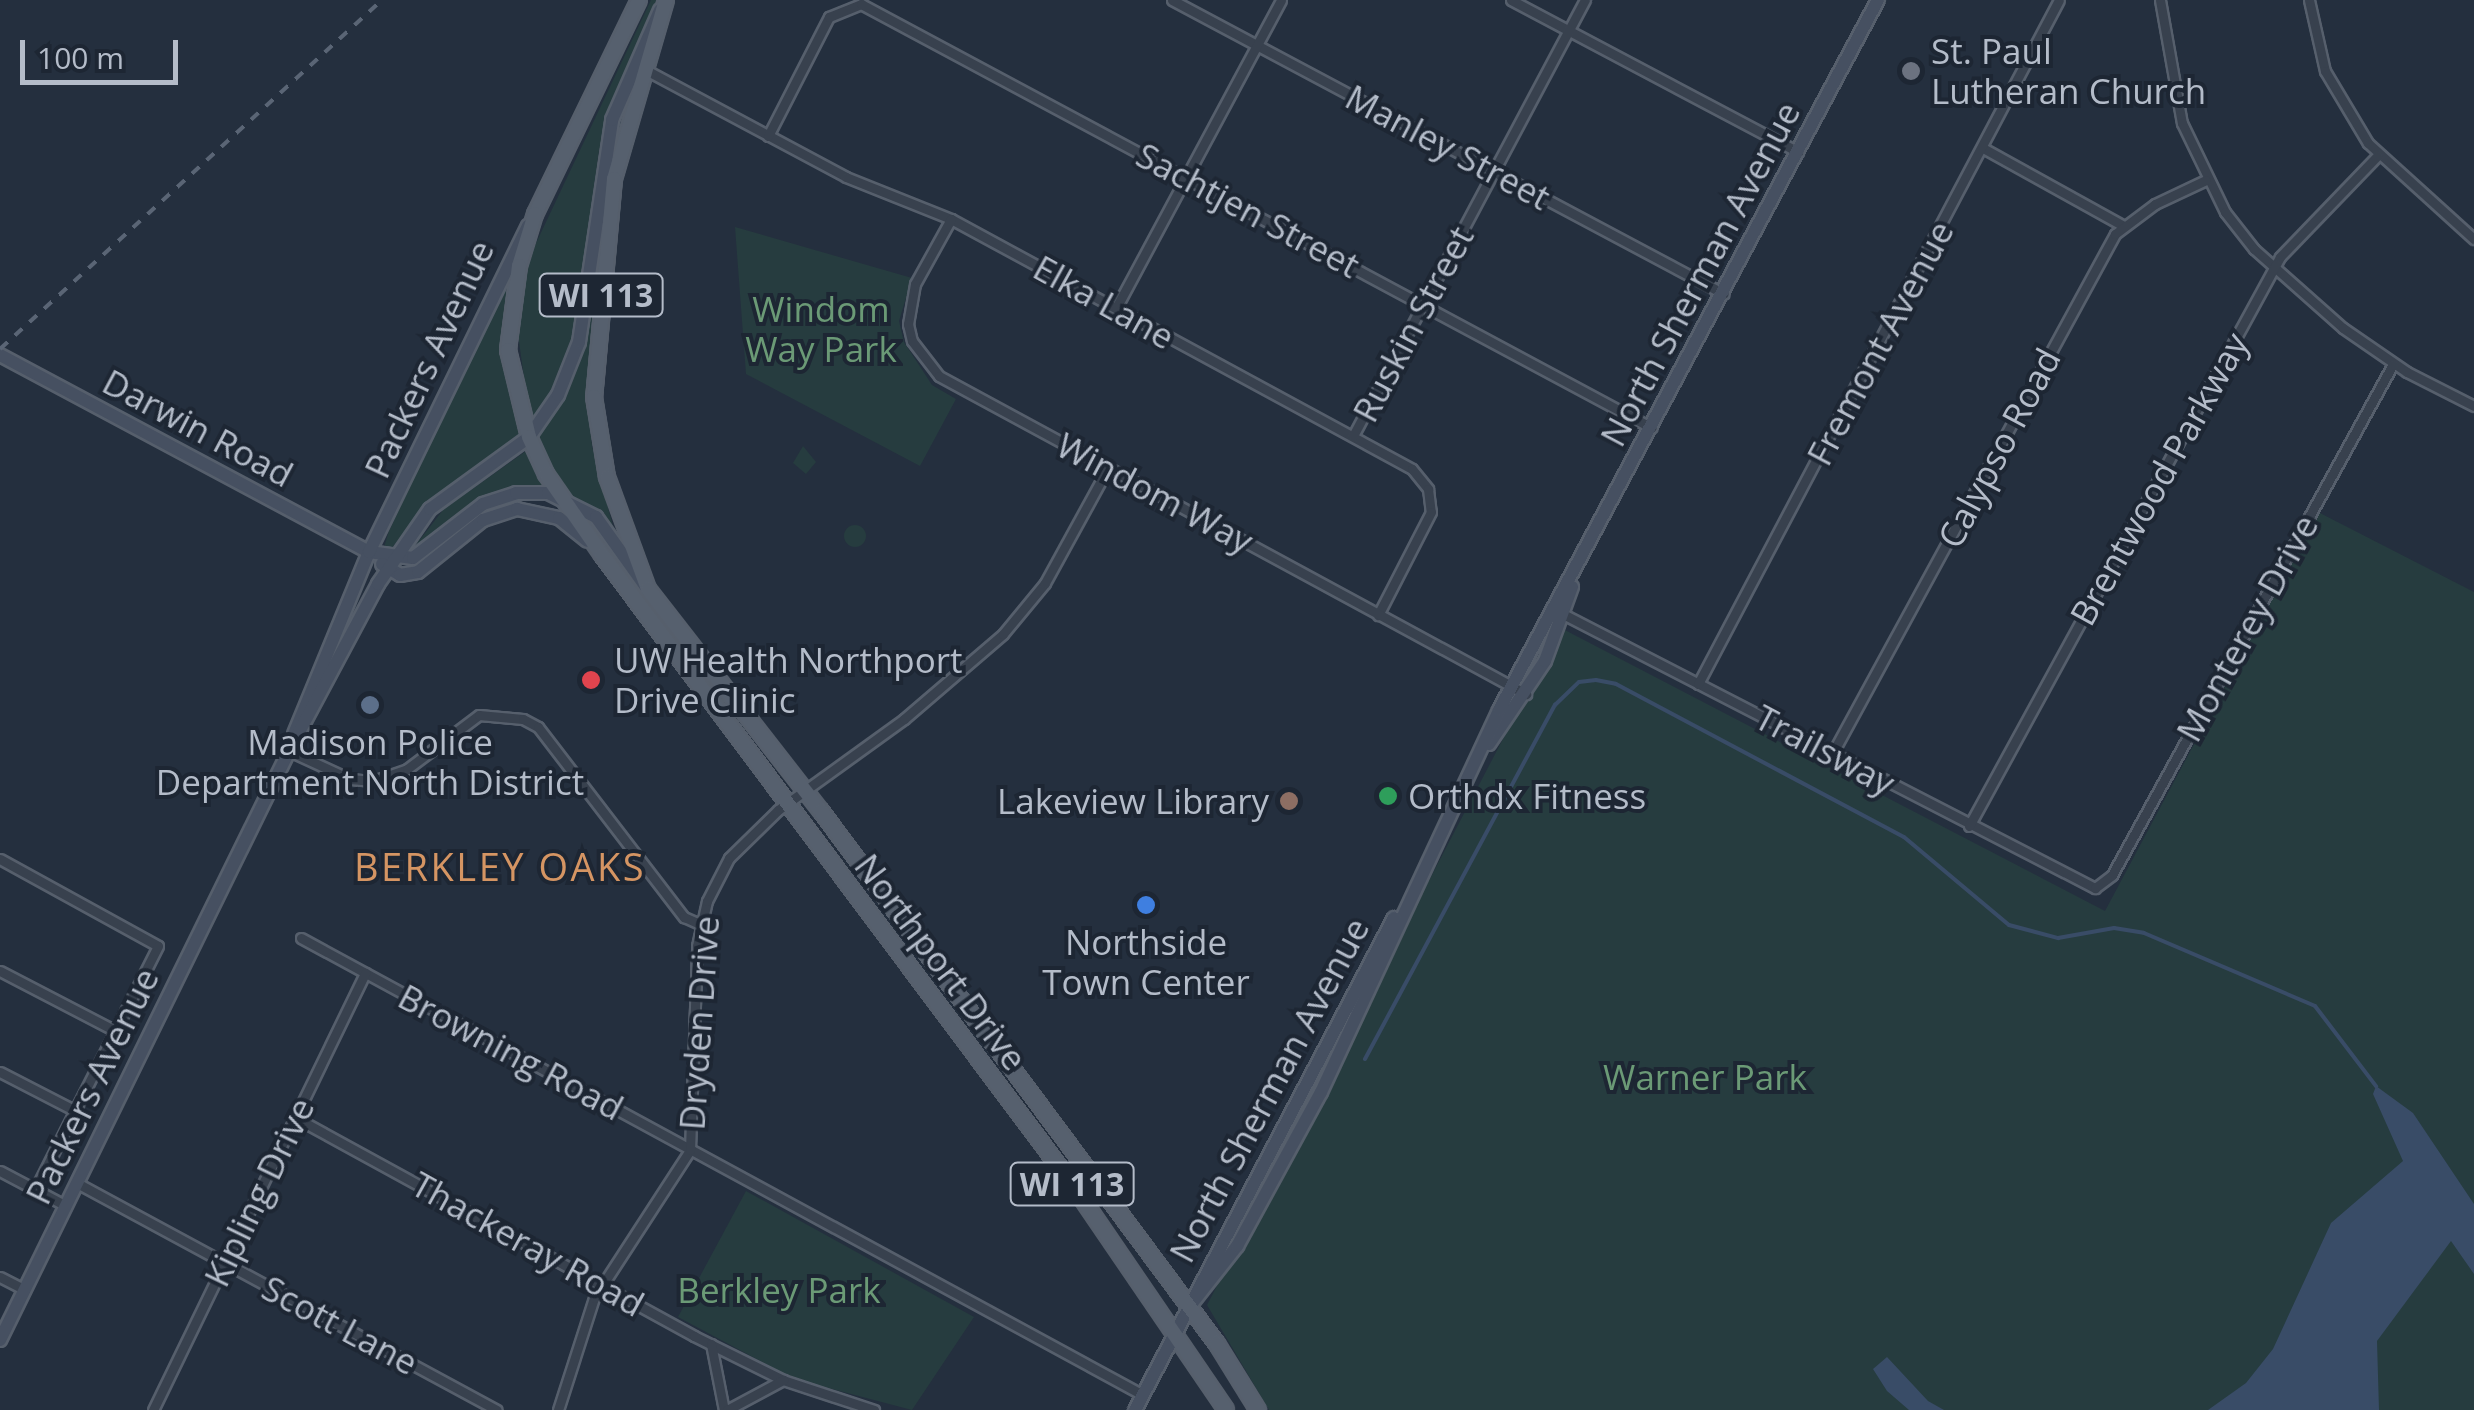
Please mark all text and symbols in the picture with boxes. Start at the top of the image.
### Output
scale bar [25,20,182,82]
place label: St. Paul Lutheran Church [1931,30,2206,112]
text: 100 m [37,37,124,78]
marker: St. Paul Lutheran Church [1900,60,1922,82]
street label: Manley Street [1339,76,1557,218]
street label: North Sherman Avenue [1591,95,1809,453]
street label: Sachtjen Street [1129,134,1367,286]
street label: Fremont Avenue [1798,214,1962,472]
street label: Ruskin Street [1344,219,1482,429]
street label: Packers Avenue [356,234,502,484]
street label: Elka Lane [1026,246,1182,358]
road number: WI 113 [538,268,664,322]
park label: Windom Way Park [745,288,897,370]
street label: Brentwood Parkway [2061,326,2257,632]
street label: Calypso Road [1929,341,2069,555]
street label: Darwin Road [96,360,300,496]
street label: Windom Way [1050,424,1260,562]
street label: Monterey Drive [2167,507,2327,749]
place label: UW Health Northport Drive Clinic [614,639,963,721]
marker: UW Health Northport Drive Clinic [578,667,604,693]
marker: Madison Police Department North District [359,694,381,716]
street label: Trailsway [1748,696,1902,804]
place label: Madison Police Department North District [156,721,584,803]
place label: Orthdx Fitness [1408,775,1646,817]
place label: Lakeview Library [997,780,1269,822]
marker: Orthdx Fitness [1377,785,1399,807]
marker: Lakeview Library [1278,790,1300,812]
district label: BERKLEY OAKS [354,844,646,890]
street label: Northport Drive [846,846,1036,1078]
marker: Northside Town Center [1135,894,1157,916]
street label: North Sherman Avenue [1160,911,1378,1269]
street label: Dryden Drive [671,915,727,1131]
place label: Northside Town Center [1042,921,1250,1003]
street label: Packers Avenue [17,961,167,1211]
street label: Browning Road [391,975,631,1129]
park label: Warner Park [1603,1056,1807,1098]
street label: Kipling Drive [195,1091,323,1293]
road number: WI 113 [1010,1157,1134,1211]
street label: Thackeray Road [405,1163,651,1325]
street label: Scott Lane [255,1267,425,1383]
park label: Berkley Park [677,1269,881,1311]

